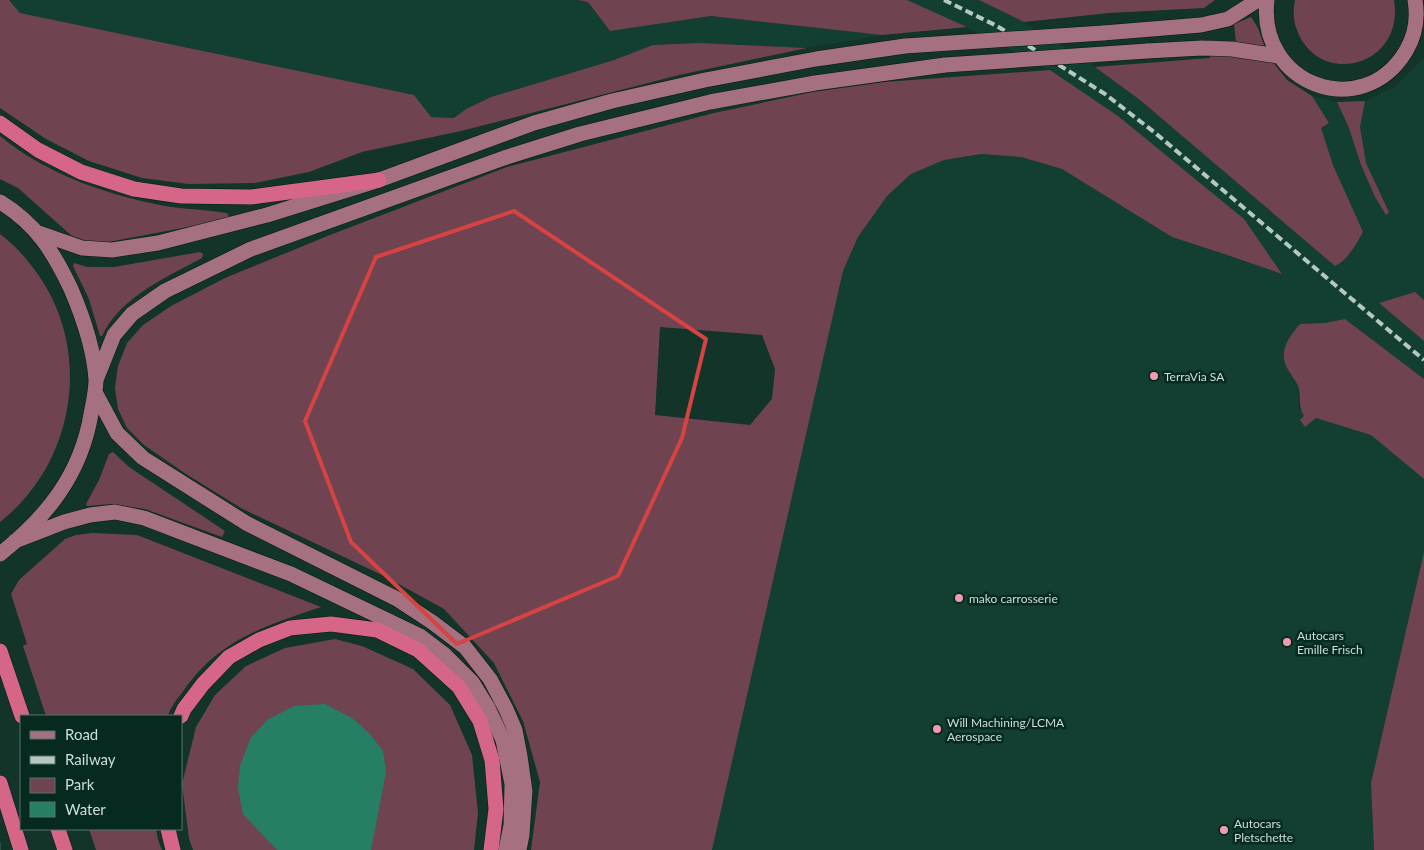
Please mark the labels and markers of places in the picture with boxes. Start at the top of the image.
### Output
place label: TerraVia SA [1164,369,1225,384]
marker: TerraVia SA [1148,370,1160,382]
place label: mako carrosserie [969,591,1058,606]
marker: mako carrosserie [953,592,965,604]
place label: Autocars Emille Frisch [1297,628,1363,657]
marker: Autocars Emille Frisch [1281,636,1293,648]
place label: Will Machining/LCMA Aerospace [947,715,1065,744]
marker: Will Machining/LCMA Aerospace [931,723,943,735]
place label: Autocars Pletschette [1234,816,1293,845]
marker: Autocars Pletschette [1218,824,1230,836]

